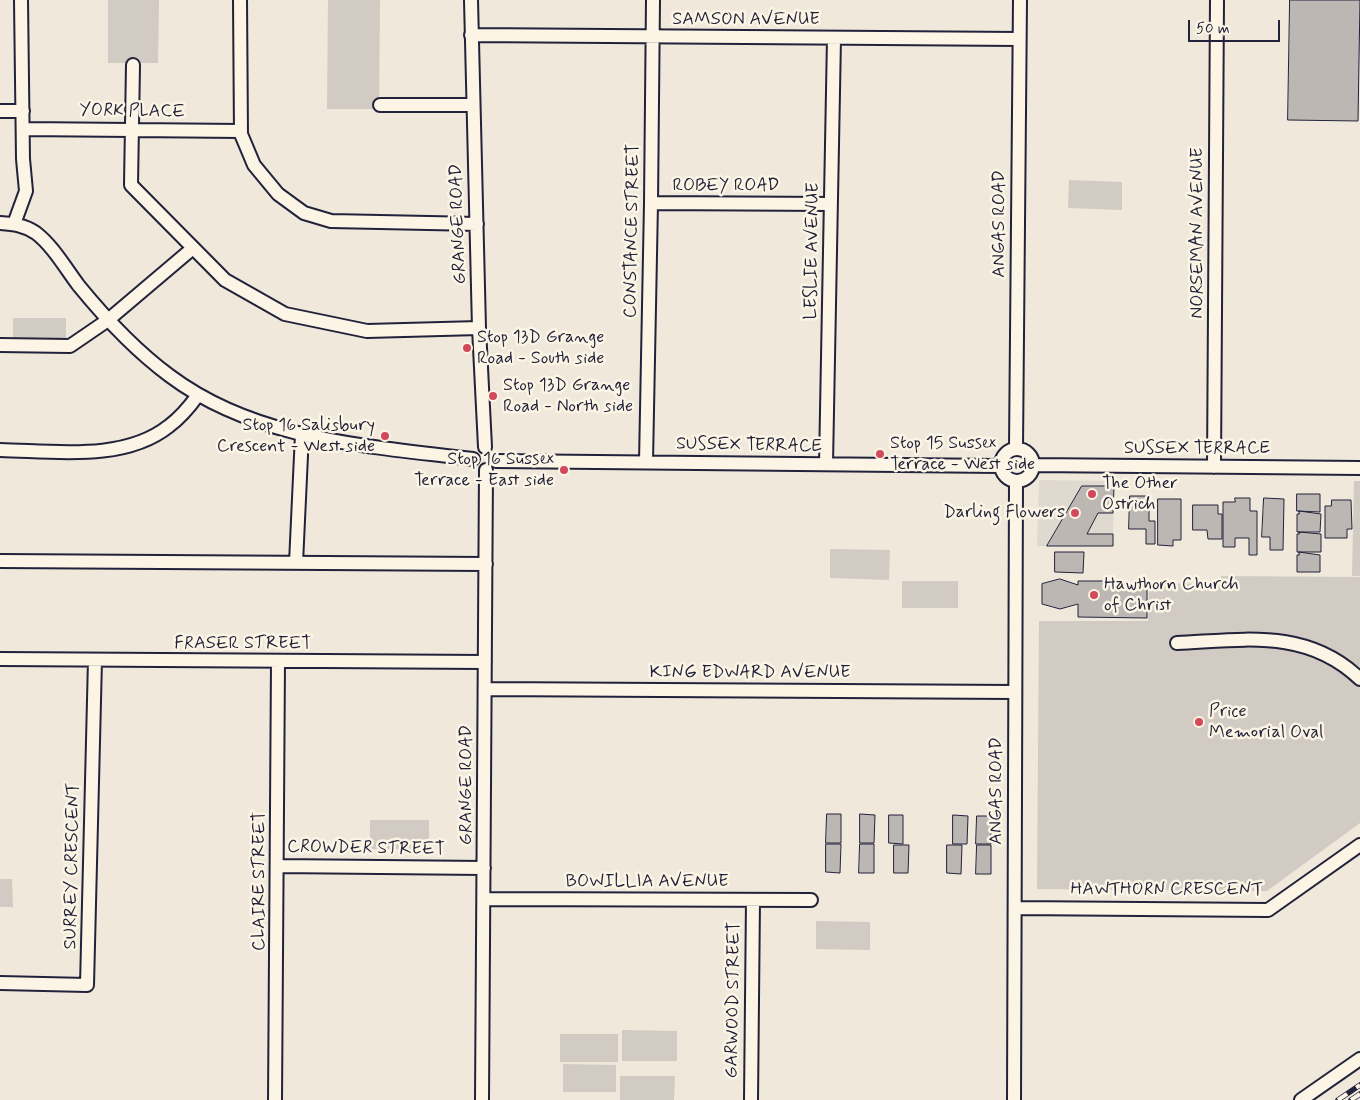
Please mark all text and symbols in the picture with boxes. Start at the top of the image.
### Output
street label: SAMSON AVENUE [672,9,820,31]
scale bar [1190,10,1282,42]
text: 50 m [1196,19,1230,39]
street label: YORK PLACE [79,100,185,124]
street label: CONSTANCE STREET [621,144,645,318]
street label: NORSEMAN AVENUE [1187,147,1209,319]
street label: GRANGE ROAD [446,163,472,285]
street label: ANGAS ROAD [989,170,1011,278]
street label: ROBEY ROAD [672,175,780,197]
street label: LESLIE AVENUE [801,182,825,320]
place label: Stop 13D Grange Road - South side [477,327,604,369]
marker: Stop 13D Grange Road - South side [461,342,473,354]
place label: Stop 13D Grange Road - North side [503,375,633,418]
marker: Stop 13D Grange Road - North side [487,390,499,402]
place label: Stop 16 Salisbury Crescent - West side [217,415,375,458]
marker: Stop 16 Salisbury Crescent - West side [379,430,391,442]
place label: Stop 15 Sussex Terrace - West side [890,433,1035,476]
street label: SUSSEX TERRACE [676,434,822,458]
street label: SUSSEX TERRACE [1124,438,1270,460]
marker: Stop 15 Sussex Terrace - West side [874,448,886,460]
place label: Stop 16 Sussex Terrace - East side [414,449,554,492]
marker: Stop 16 Sussex Terrace - East side [558,464,570,476]
place label: The Other Ostrich [1102,473,1178,516]
marker: The Other Ostrich [1086,488,1098,500]
place label: Darling Flowers [943,502,1065,524]
marker: Darling Flowers [1069,507,1081,519]
place label: Hawthorn Church of Christ [1104,574,1239,616]
marker: Hawthorn Church of Christ [1088,589,1100,601]
street label: FRASER STREET [174,633,312,655]
street label: KING EDWARD AVENUE [650,662,850,684]
place label: Price Memorial Oval [1209,701,1323,744]
marker: Price Memorial Oval [1193,716,1205,728]
street label: GRANGE ROAD [456,725,478,845]
street label: ANGAS ROAD [986,737,1008,845]
street label: SURREY CRESCENT [61,782,85,950]
street label: CLAIRE STREET [249,811,271,951]
street label: CROWDER STREET [287,837,445,861]
street label: BOWILLIA AVENUE [566,871,728,893]
street label: HAWTHORN CRESCENT [1071,879,1263,901]
street label: GARWOOD STREET [722,921,746,1079]

